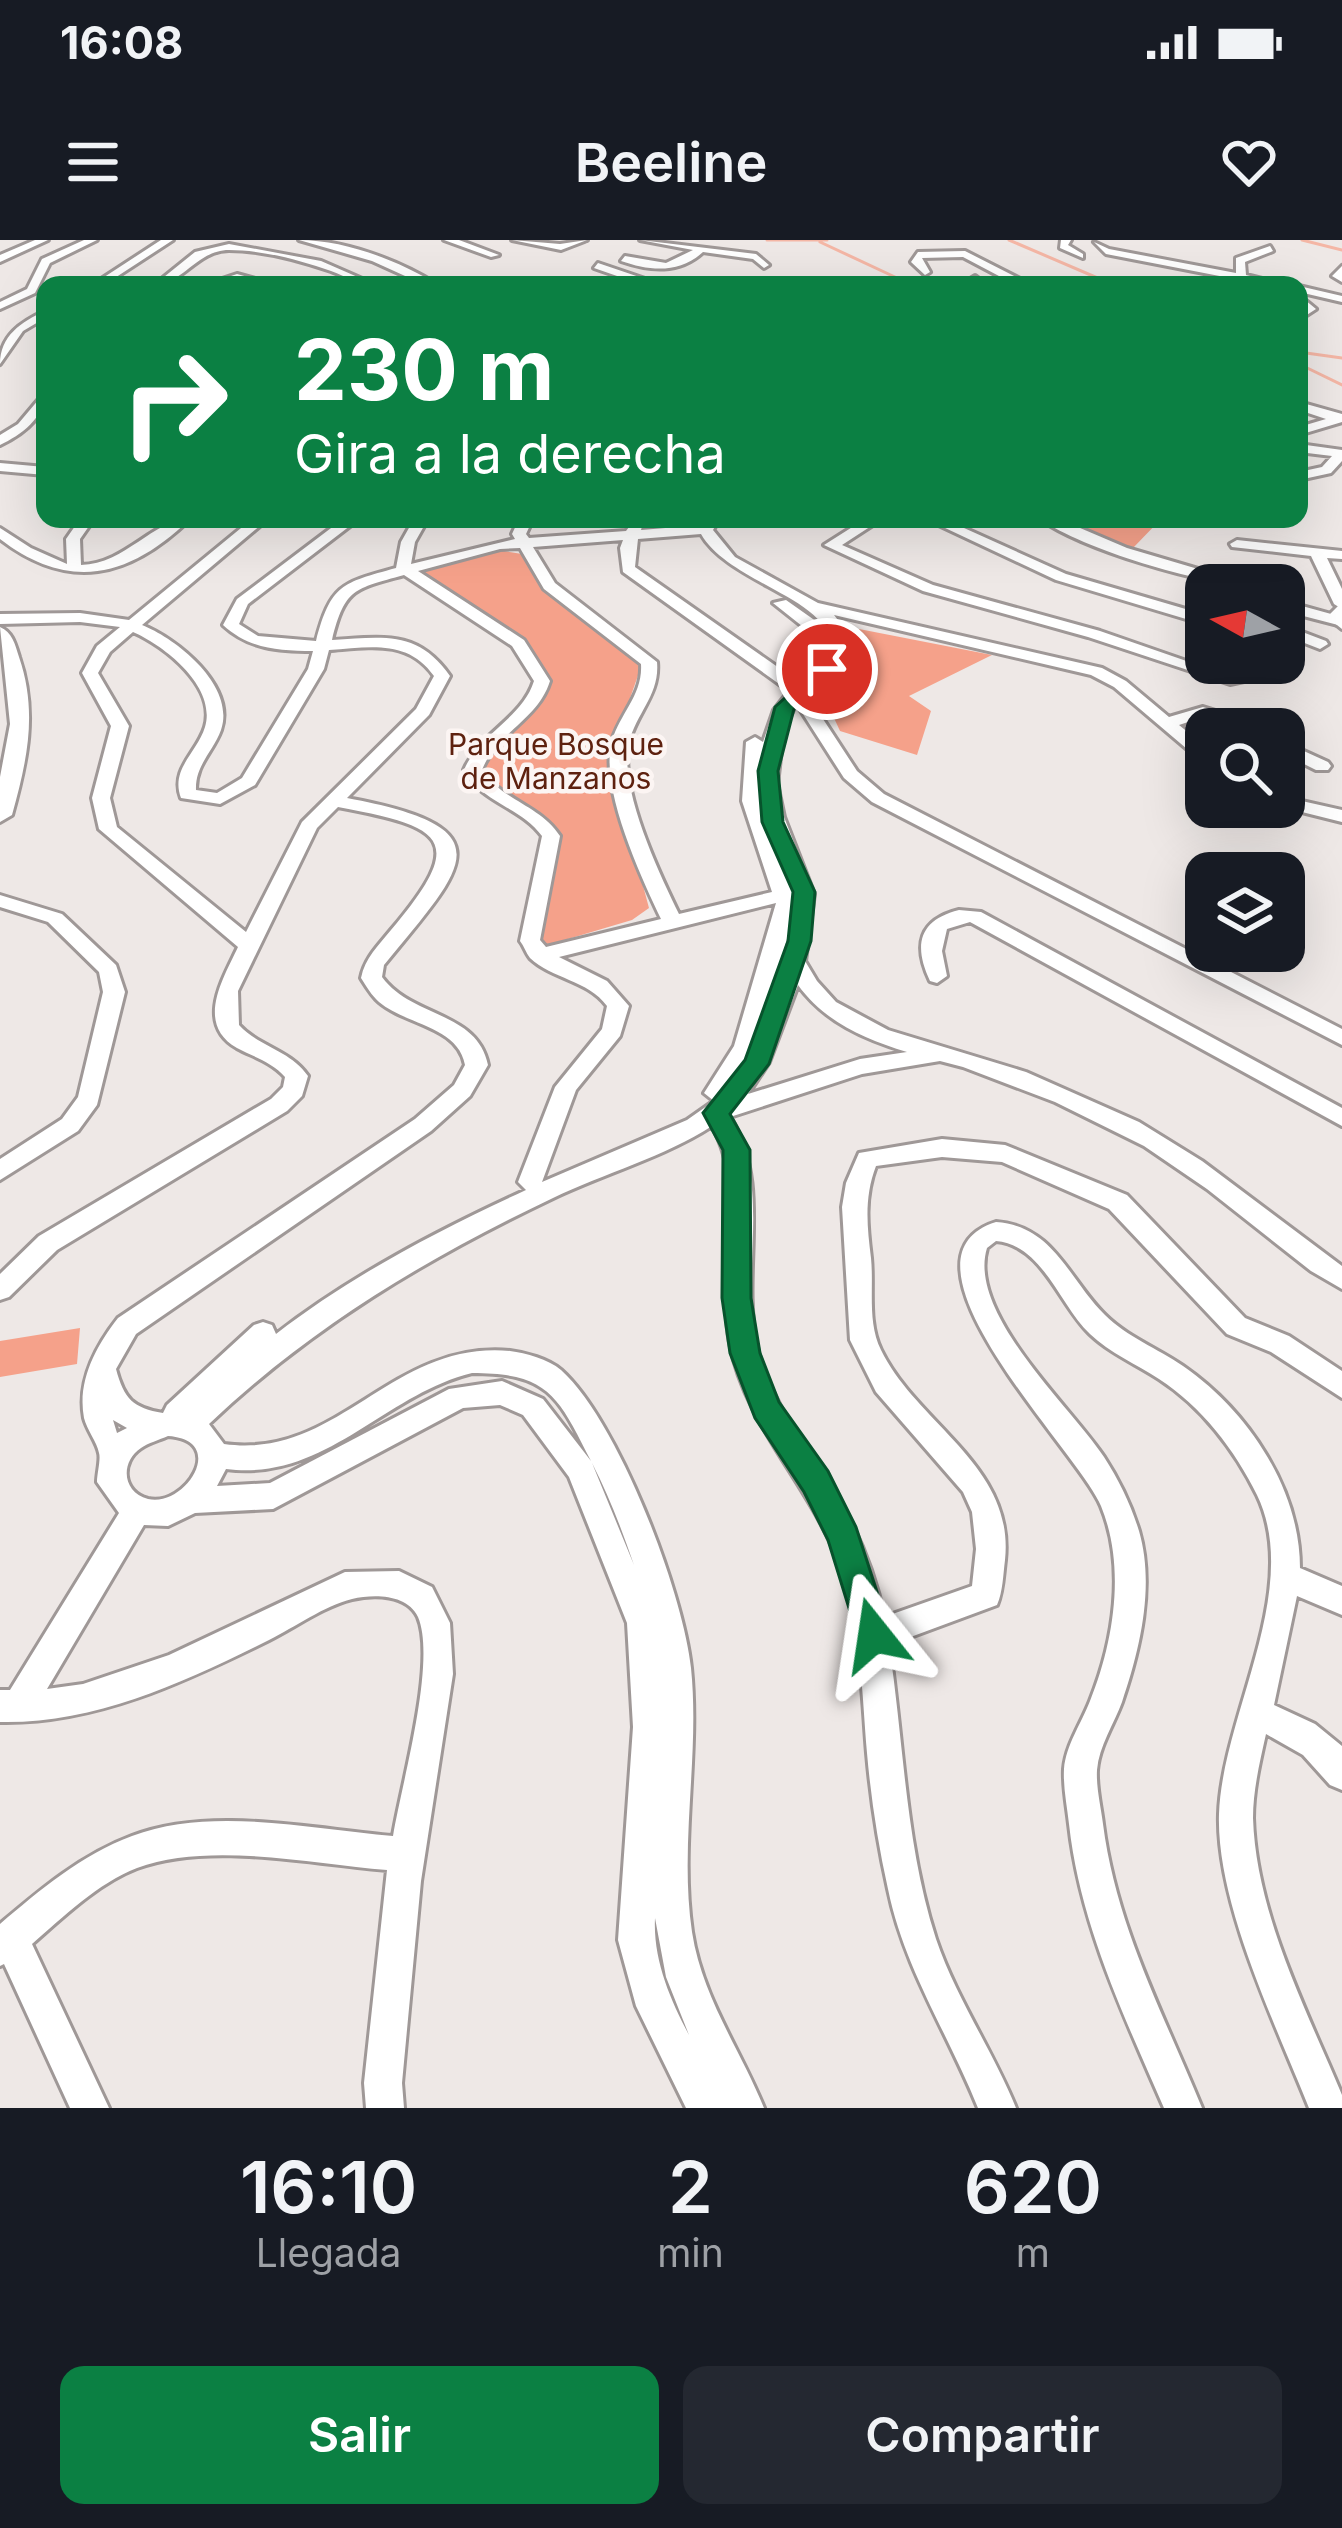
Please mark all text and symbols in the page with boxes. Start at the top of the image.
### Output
text: 16:08 [60,15,183,70]
icon: menu [60,129,126,195]
icon: heart [1216,129,1282,195]
text: Beeline [575,130,767,195]
text: 230 m [294,319,554,420]
icon: right [96,324,252,480]
text: Gira a la derecha [294,421,726,486]
north arrow [1185,564,1305,684]
map controls [1185,564,1305,972]
pin [776,618,878,720]
icon: arrive [794,636,860,702]
button: search [1185,708,1305,828]
park label: Parque Bosque de Manzanos [448,726,664,796]
button: layers [1185,852,1305,972]
position arrow [811,1572,937,1698]
text: 16:10 [240,2143,417,2230]
text: 2 [668,2143,713,2230]
text: 620 [964,2143,1102,2230]
text: Llegada [256,2229,402,2276]
text: min [657,2229,724,2276]
text: m [1016,2229,1050,2276]
button: Salir [60,2366,659,2504]
button: Compartir [683,2366,1282,2504]

